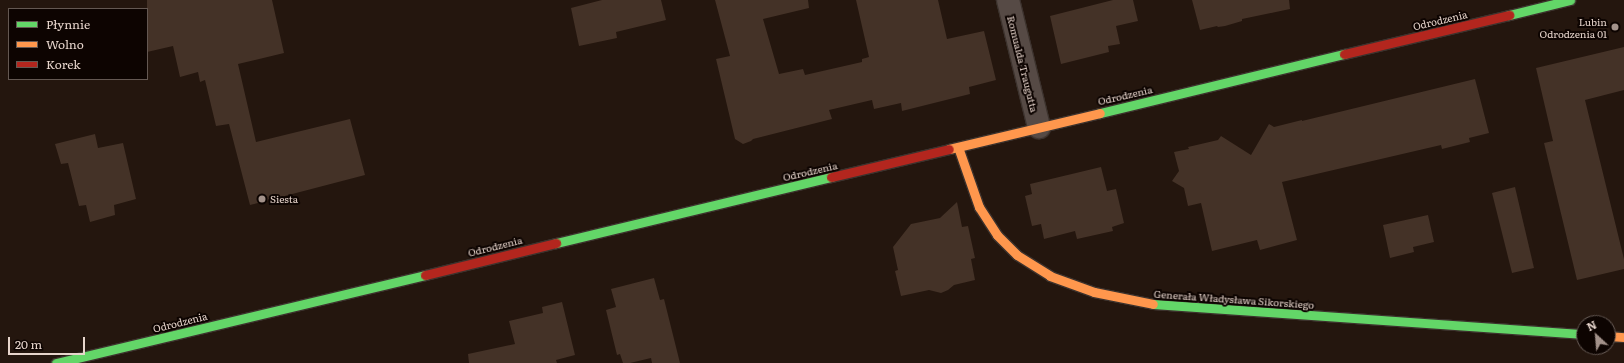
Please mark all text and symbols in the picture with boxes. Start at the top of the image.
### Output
legend [8,8,148,80]
street label: Odrodzenia [1412,8,1468,32]
text: Płynnie [46,15,90,33]
street label: Romualda Traugutta [1005,15,1041,113]
place label: Lubin Odrodzenia 01 [1540,15,1607,38]
marker: Lubin Odrodzenia 01 [1610,22,1620,32]
text: Wolno [46,35,84,53]
text: Korek [46,55,81,73]
street label: Odrodzenia [1097,83,1153,107]
street label: Odrodzenia [782,159,838,183]
place label: Siesta [270,193,298,205]
marker: Siesta [257,194,267,204]
street label: Odrodzenia [467,233,523,259]
street label: Generała Władysława Sikorskiego [1153,287,1315,311]
street label: Odrodzenia [152,309,208,335]
north arrow [1576,315,1616,355]
text: N [1584,316,1599,334]
scale bar [10,329,87,355]
text: 20 m [15,335,42,353]

